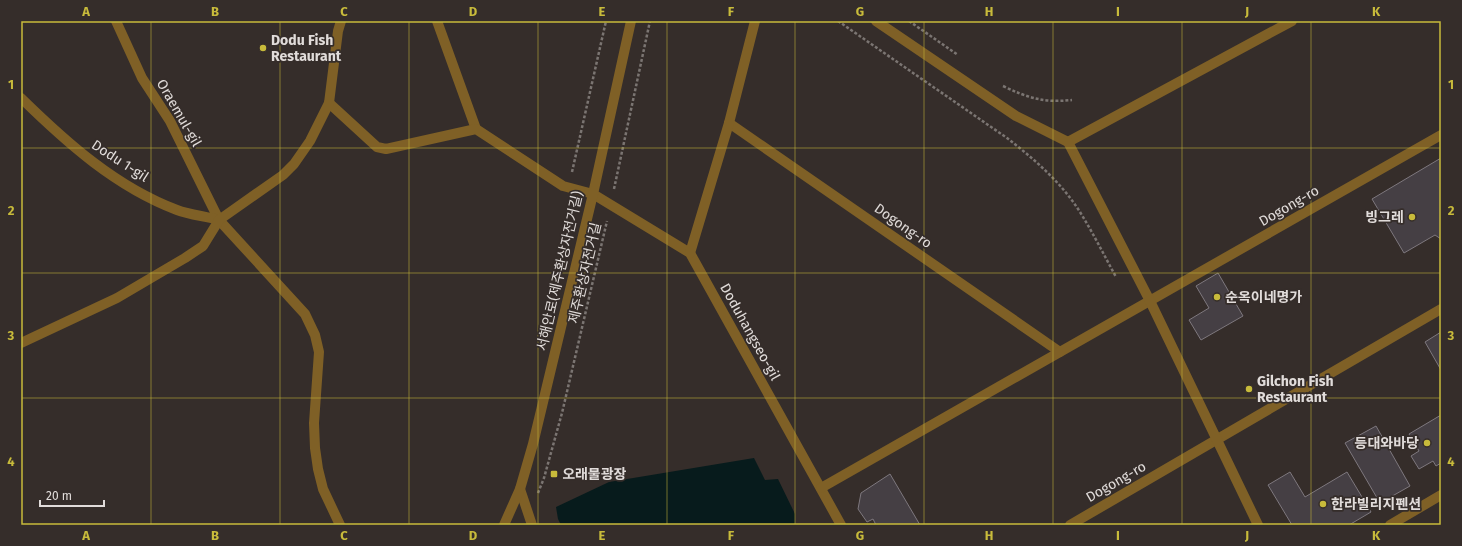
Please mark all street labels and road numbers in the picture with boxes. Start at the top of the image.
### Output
street label: Oraemul-gil [153,76,205,150]
street label: Dodu 1-gil [88,136,152,186]
street label: Dogong-ro [1256,182,1322,230]
street label: 서해안로(제주환상자전거길) [533,189,587,353]
street label: Dogong-ro [871,200,935,252]
street label: 제주환상자전거길 [565,221,605,325]
street label: Doduhangseo-gil [716,281,784,383]
street label: Dogong-ro [1083,458,1149,506]

